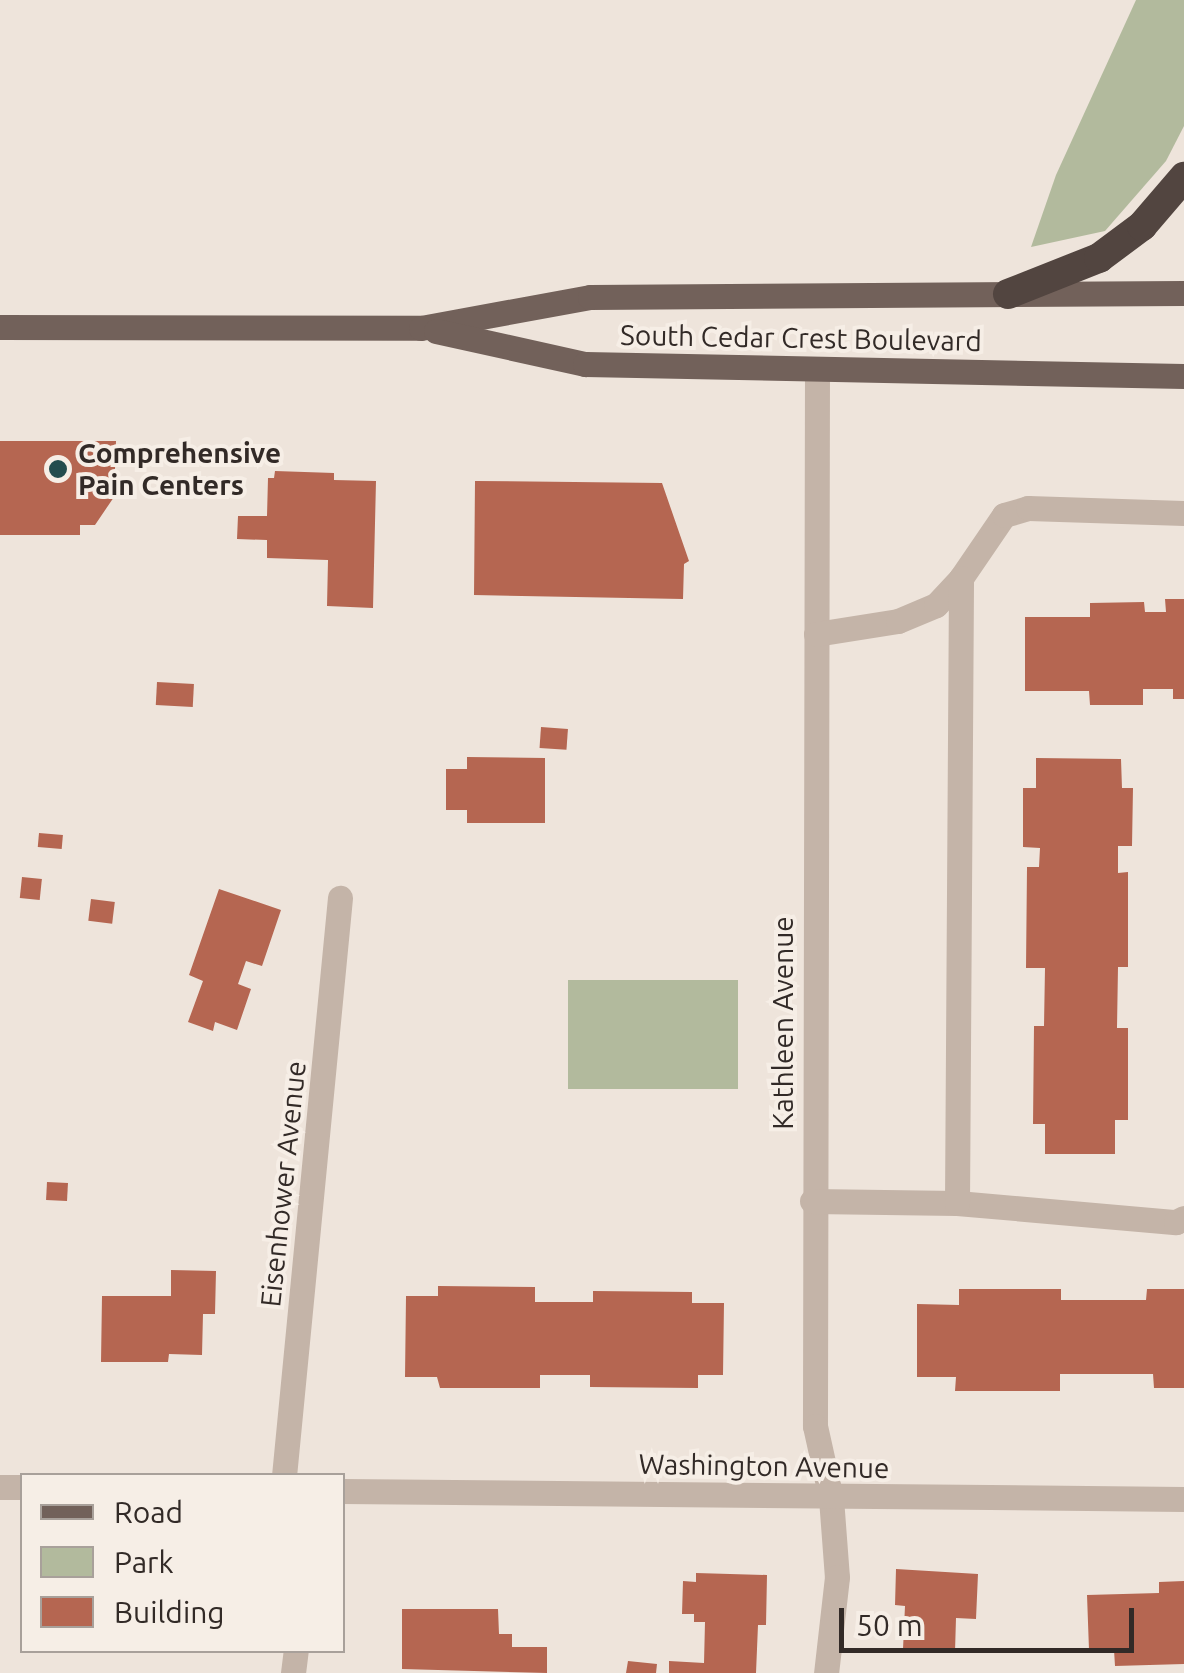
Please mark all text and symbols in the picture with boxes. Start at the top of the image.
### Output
street label: South Cedar Crest Boulevard [620,318,982,358]
place label: Comprehensive Pain Centers [78,436,281,502]
marker: Comprehensive Pain Centers [47,458,69,480]
street label: Kathleen Avenue [766,916,800,1130]
street label: Eisenhower Avenue [253,1059,313,1309]
street label: Washington Avenue [638,1447,890,1485]
legend [20,1473,345,1653]
text: Road [114,1495,183,1529]
text: Park [114,1545,174,1579]
scale bar [844,1588,1139,1650]
text: Building [114,1595,225,1629]
text: 50 m [856,1608,923,1642]

